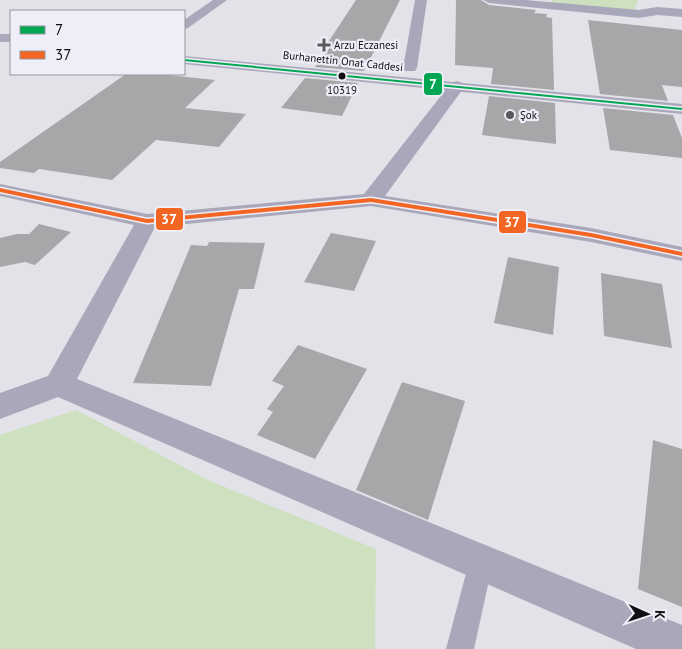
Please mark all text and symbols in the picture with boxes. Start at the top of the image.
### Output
legend [10,10,185,75]
text: 7 [55,20,63,39]
place label: Arzu Eczanesi [334,38,398,52]
marker: Arzu Eczanesi [318,39,330,51]
text: 37 [55,45,71,64]
street label: Burhanettin Onat Caddesi [282,48,404,74]
marker: 10319 [337,71,347,81]
line badge: 7 [423,72,443,96]
text: 7 [429,75,437,93]
place label: 10319 [327,83,357,97]
place label: Şok [520,108,538,122]
marker: Şok [504,109,516,121]
line badge: 37 [155,207,184,231]
text: 37 [161,210,177,228]
line badge: 37 [498,210,527,234]
text: 37 [504,213,520,231]
north arrow [622,589,672,639]
text: K [651,610,669,620]

